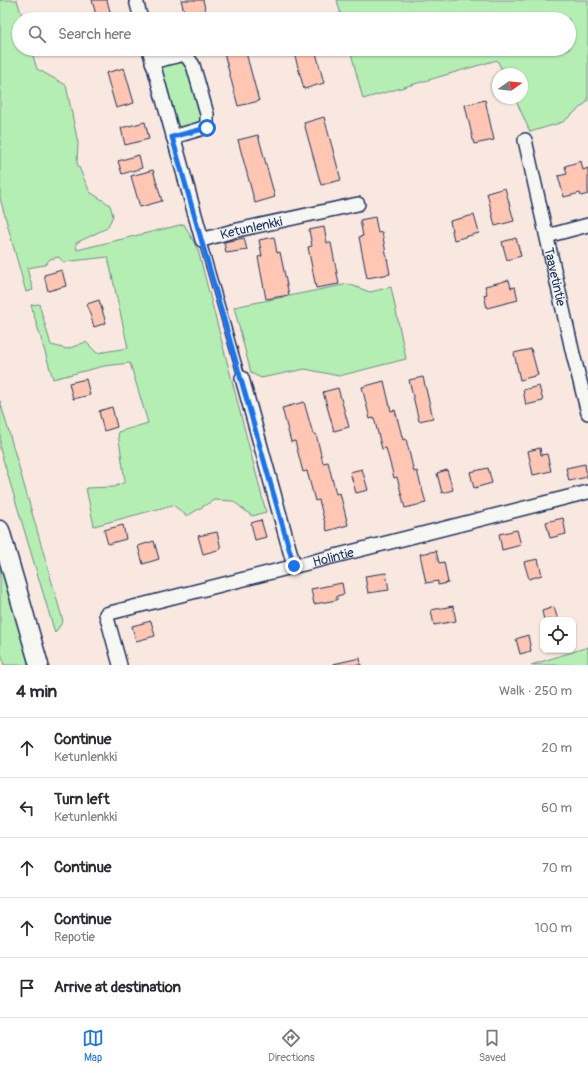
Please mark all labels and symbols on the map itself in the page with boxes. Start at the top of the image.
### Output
north arrow [492,68,528,104]
route start [198,119,216,137]
street label: Ketunlenkki [218,214,284,243]
street label: Taavetintie [540,246,569,308]
street label: Holintie [311,545,356,570]
route end [285,557,303,575]

